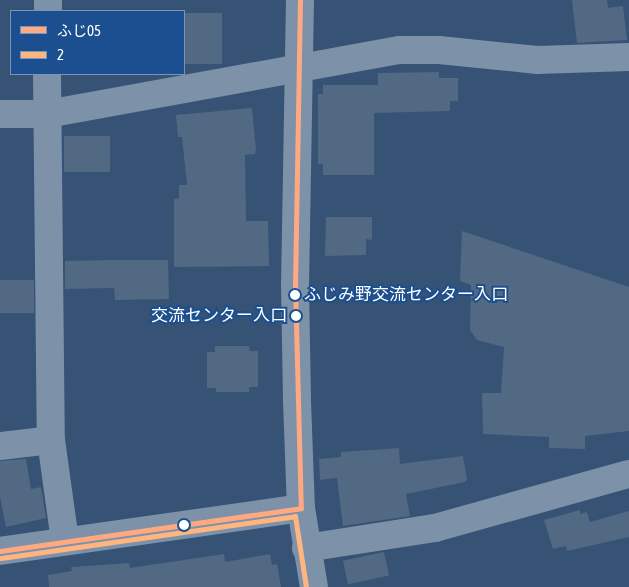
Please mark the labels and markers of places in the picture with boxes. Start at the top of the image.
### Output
place label: ふじみ野交流センター入口 [304,285,508,305]
marker: ふじみ野交流センター入口 [290,290,300,300]
place label: 交流センター入口 [151,306,287,326]
marker: 交流センター入口 [291,311,301,321]
unlabelled marker [179,520,189,530]

